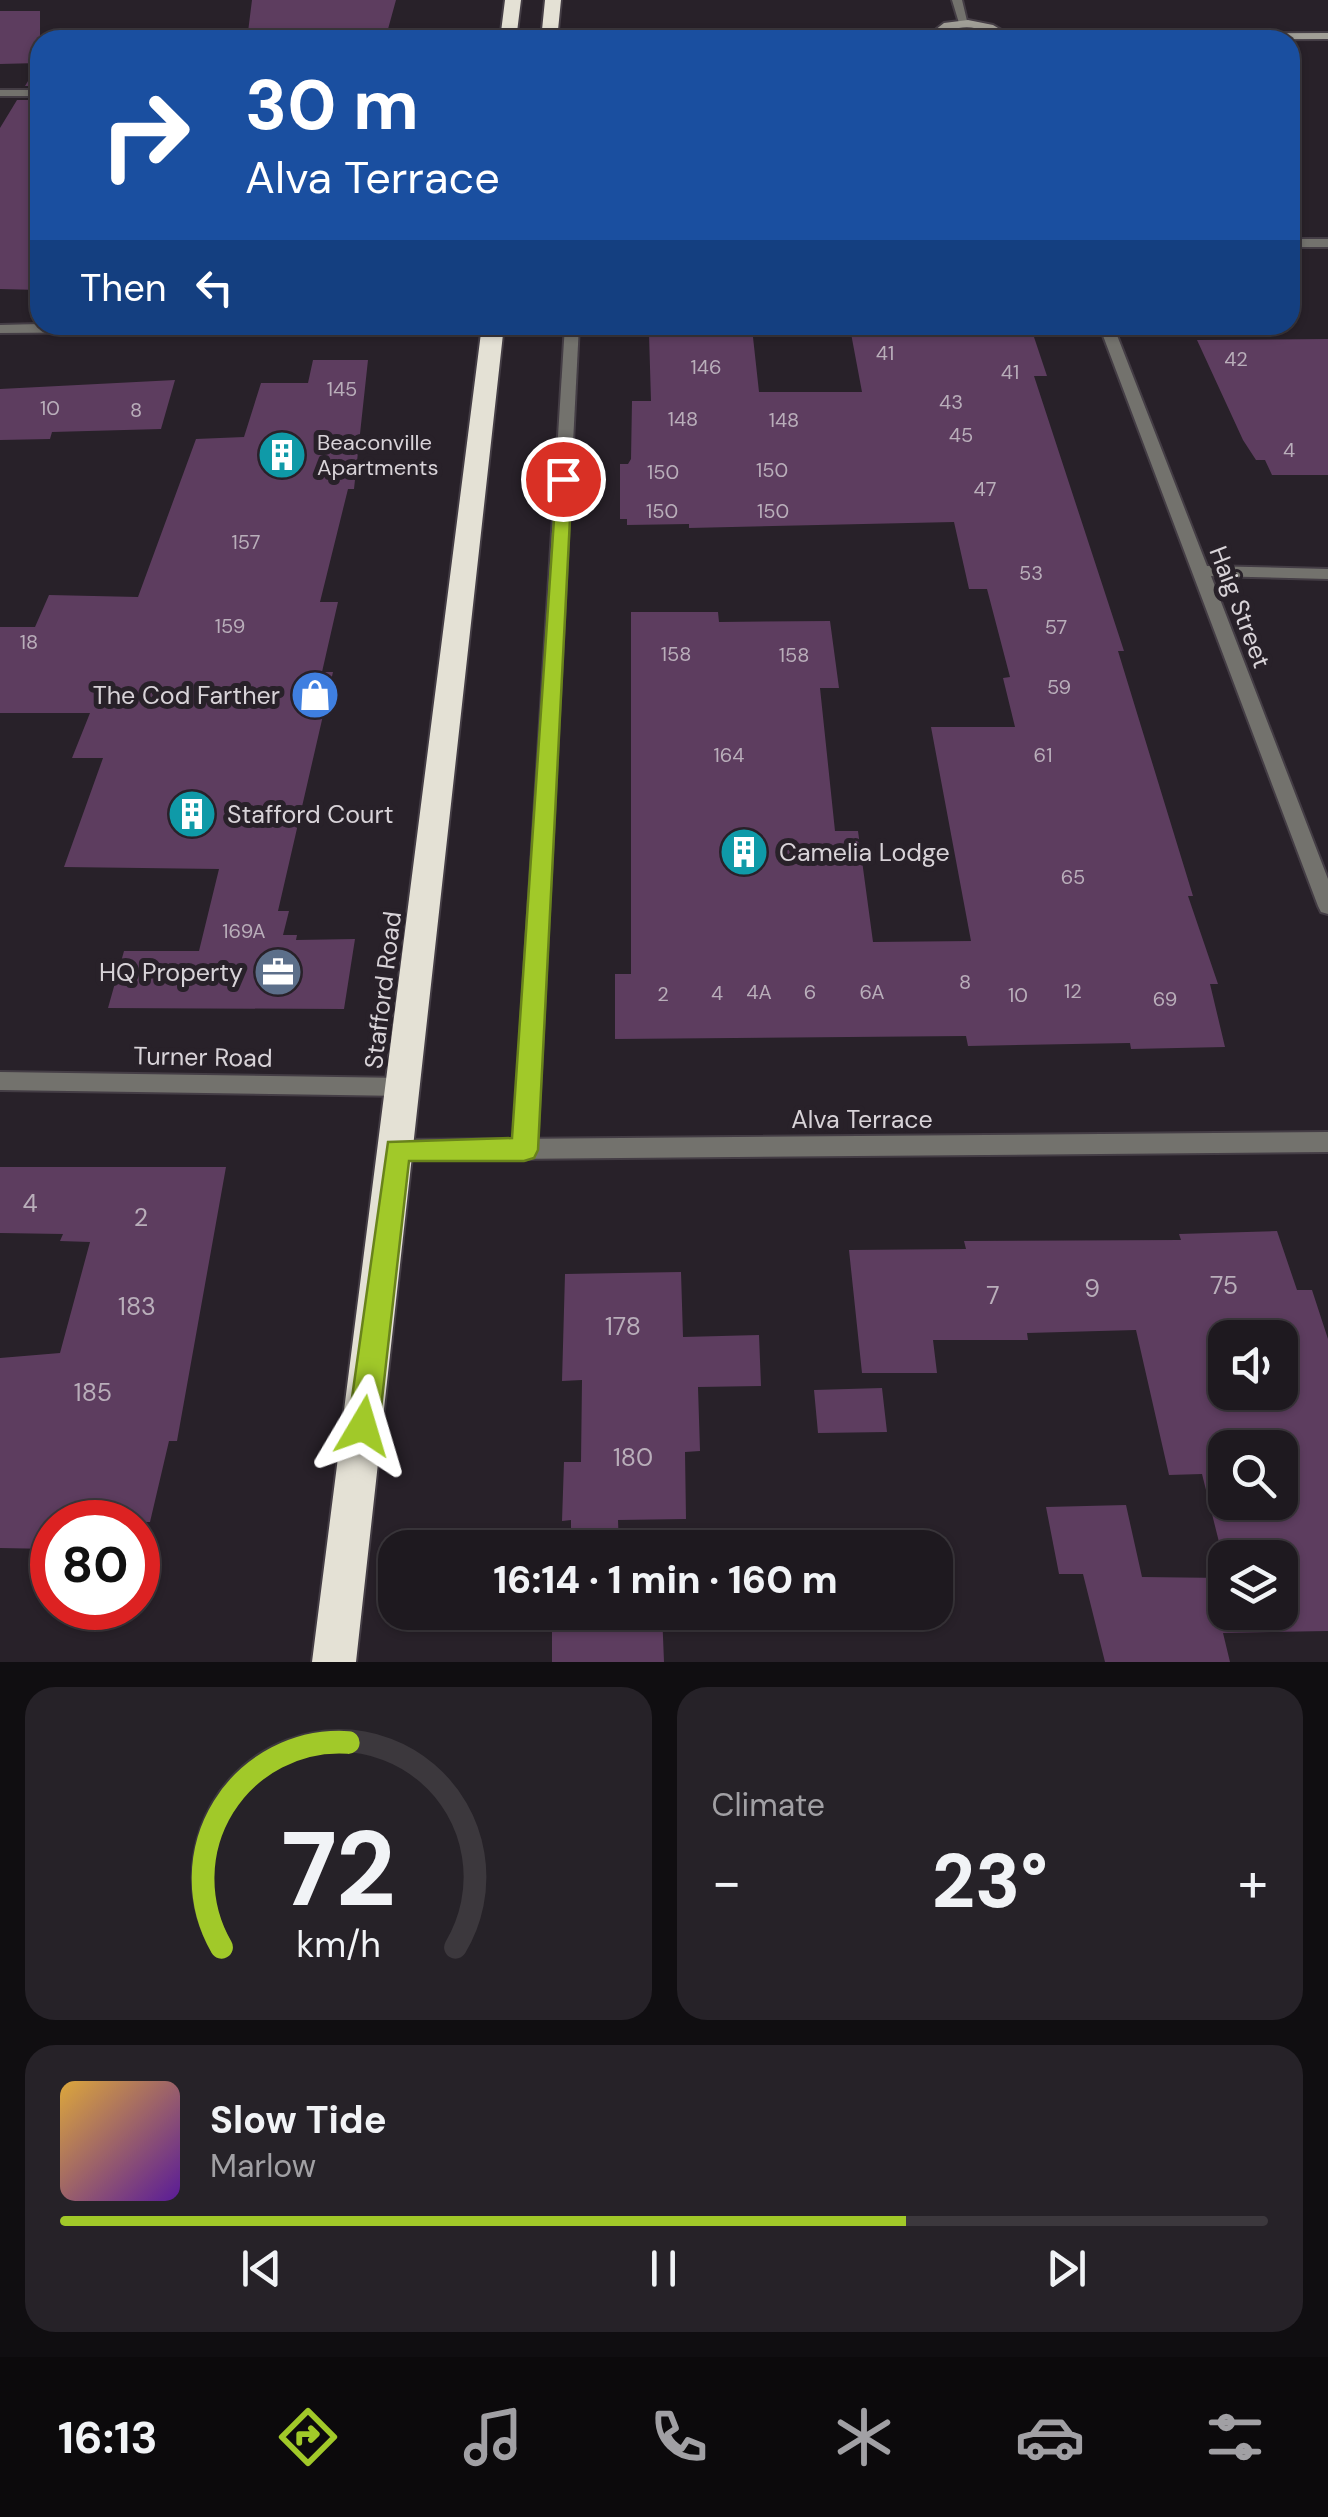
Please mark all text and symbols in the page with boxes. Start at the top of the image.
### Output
text: 30 m [245,60,419,151]
icon: right [80,70,210,200]
text: Alva Terrace [245,148,500,207]
icon: left [187,260,242,315]
text: Then [80,263,167,313]
house number: 41 [876,340,894,366]
house number: 42 [1224,346,1248,372]
house number: 146 [691,354,721,380]
house number: 41 [1001,359,1019,385]
house number: 145 [327,376,357,402]
house number: 43 [939,389,963,415]
house number: 10 [40,395,60,421]
house number: 8 [130,397,142,423]
house number: 148 [668,406,698,432]
house number: 148 [769,407,799,433]
house number: 45 [949,422,973,448]
place label: Beaconville Apartments [317,428,439,482]
building icon: Beaconville Apartments [256,429,308,481]
pin [521,437,606,522]
house number: 4 [1283,437,1295,463]
icon: arrive [536,452,591,507]
house number: 150 [756,457,788,483]
house number: 150 [647,459,679,485]
house number: 47 [974,476,996,502]
house number: 150 [646,498,678,524]
house number: 150 [757,498,789,524]
house number: 157 [232,529,260,555]
street label: Haig Street [1202,541,1278,673]
house number: 53 [1019,560,1043,586]
house number: 159 [215,613,245,639]
house number: 57 [1045,614,1067,640]
house number: 18 [20,629,38,655]
house number: 158 [661,641,691,667]
house number: 158 [779,642,809,668]
shop icon: The Cod Farther [289,669,341,721]
house number: 59 [1047,674,1071,700]
place label: The Cod Farther [93,679,280,712]
house number: 164 [714,742,744,768]
house number: 61 [1034,742,1052,768]
building icon: Stafford Court [166,788,218,840]
place label: Stafford Court [227,798,393,831]
building icon: Camelia Lodge [718,826,770,878]
place label: Camelia Lodge [779,836,950,869]
house number: 65 [1061,864,1085,890]
street label: Stafford Road [357,909,409,1071]
house number: 169A [222,918,266,944]
office icon: HQ Property [252,946,304,998]
place label: HQ Property [99,956,243,989]
house number: 8 [959,969,971,995]
house number: 12 [1064,978,1082,1004]
house number: 4A [746,979,772,1005]
house number: 6 [804,979,816,1005]
house number: 6A [859,979,885,1005]
house number: 4 [711,980,723,1006]
house number: 2 [657,981,669,1007]
house number: 10 [1008,982,1028,1008]
house number: 69 [1153,986,1177,1012]
street label: Turner Road [133,1039,273,1075]
street label: Alva Terrace [791,1103,933,1136]
house number: 4 [22,1187,38,1220]
house number: 2 [134,1201,148,1234]
house number: 75 [1210,1269,1238,1302]
house number: 9 [1084,1272,1100,1305]
house number: 7 [986,1279,1000,1312]
house number: 183 [118,1290,156,1323]
house number: 178 [605,1310,641,1343]
map controls [1208,1320,1298,1630]
button: sound [1208,1320,1298,1410]
position arrow [311,1374,415,1478]
house number: 185 [74,1376,112,1409]
button: search [1208,1430,1298,1520]
house number: 180 [613,1441,653,1474]
speed limit sign: 80 [30,1500,160,1630]
button: layers [1208,1540,1298,1630]
text: 16:14 · 1 min · 160 m [493,1555,838,1605]
text: Climate [712,1784,825,1826]
text: 72 [281,1802,396,1937]
text: 23° [932,1833,1048,1930]
text: − [712,1846,742,1918]
text: + [1238,1846,1268,1918]
text: km/h [296,1922,380,1968]
text: Slow Tide [210,2095,387,2145]
text: Marlow [210,2145,316,2187]
icon: previous [234,2241,289,2296]
icon: pause [636,2241,691,2296]
icon: next [1039,2241,1094,2296]
icon: directions [273,2402,343,2472]
icon: music [458,2402,528,2472]
icon: phone [644,2402,714,2472]
icon: climate [829,2402,899,2472]
icon: car [1015,2402,1085,2472]
icon: filters [1200,2402,1270,2472]
text: 16:13 [58,2408,158,2467]

